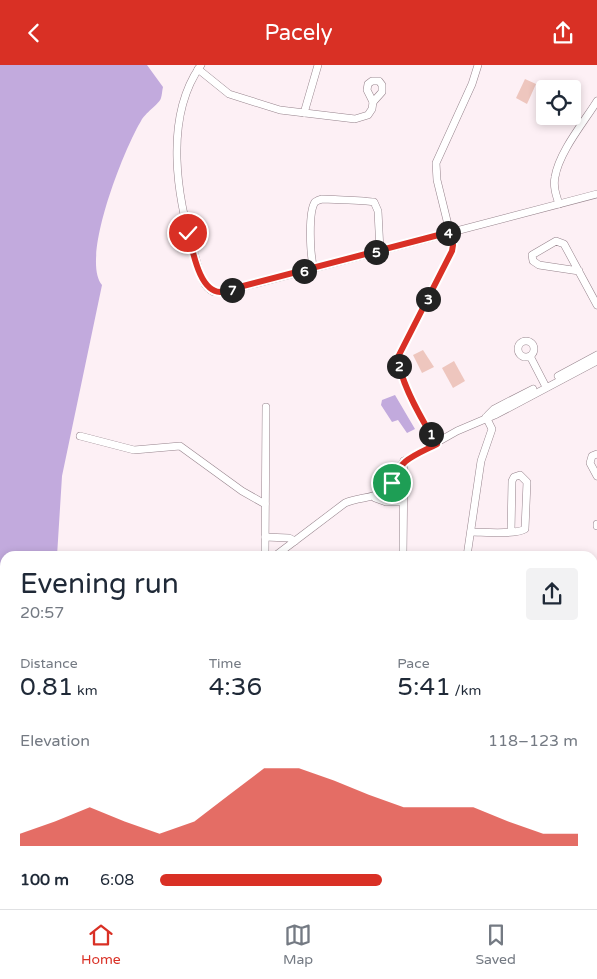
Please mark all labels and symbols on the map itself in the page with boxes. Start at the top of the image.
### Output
pin [167,212,209,254]
pin: 4 [436,221,460,245]
pin: 5 [364,239,388,265]
pin: 6 [292,259,316,283]
pin: 7 [220,277,244,303]
pin: 3 [416,287,440,311]
pin: 2 [386,353,412,379]
pin: 1 [418,421,444,447]
pin [371,462,413,504]

